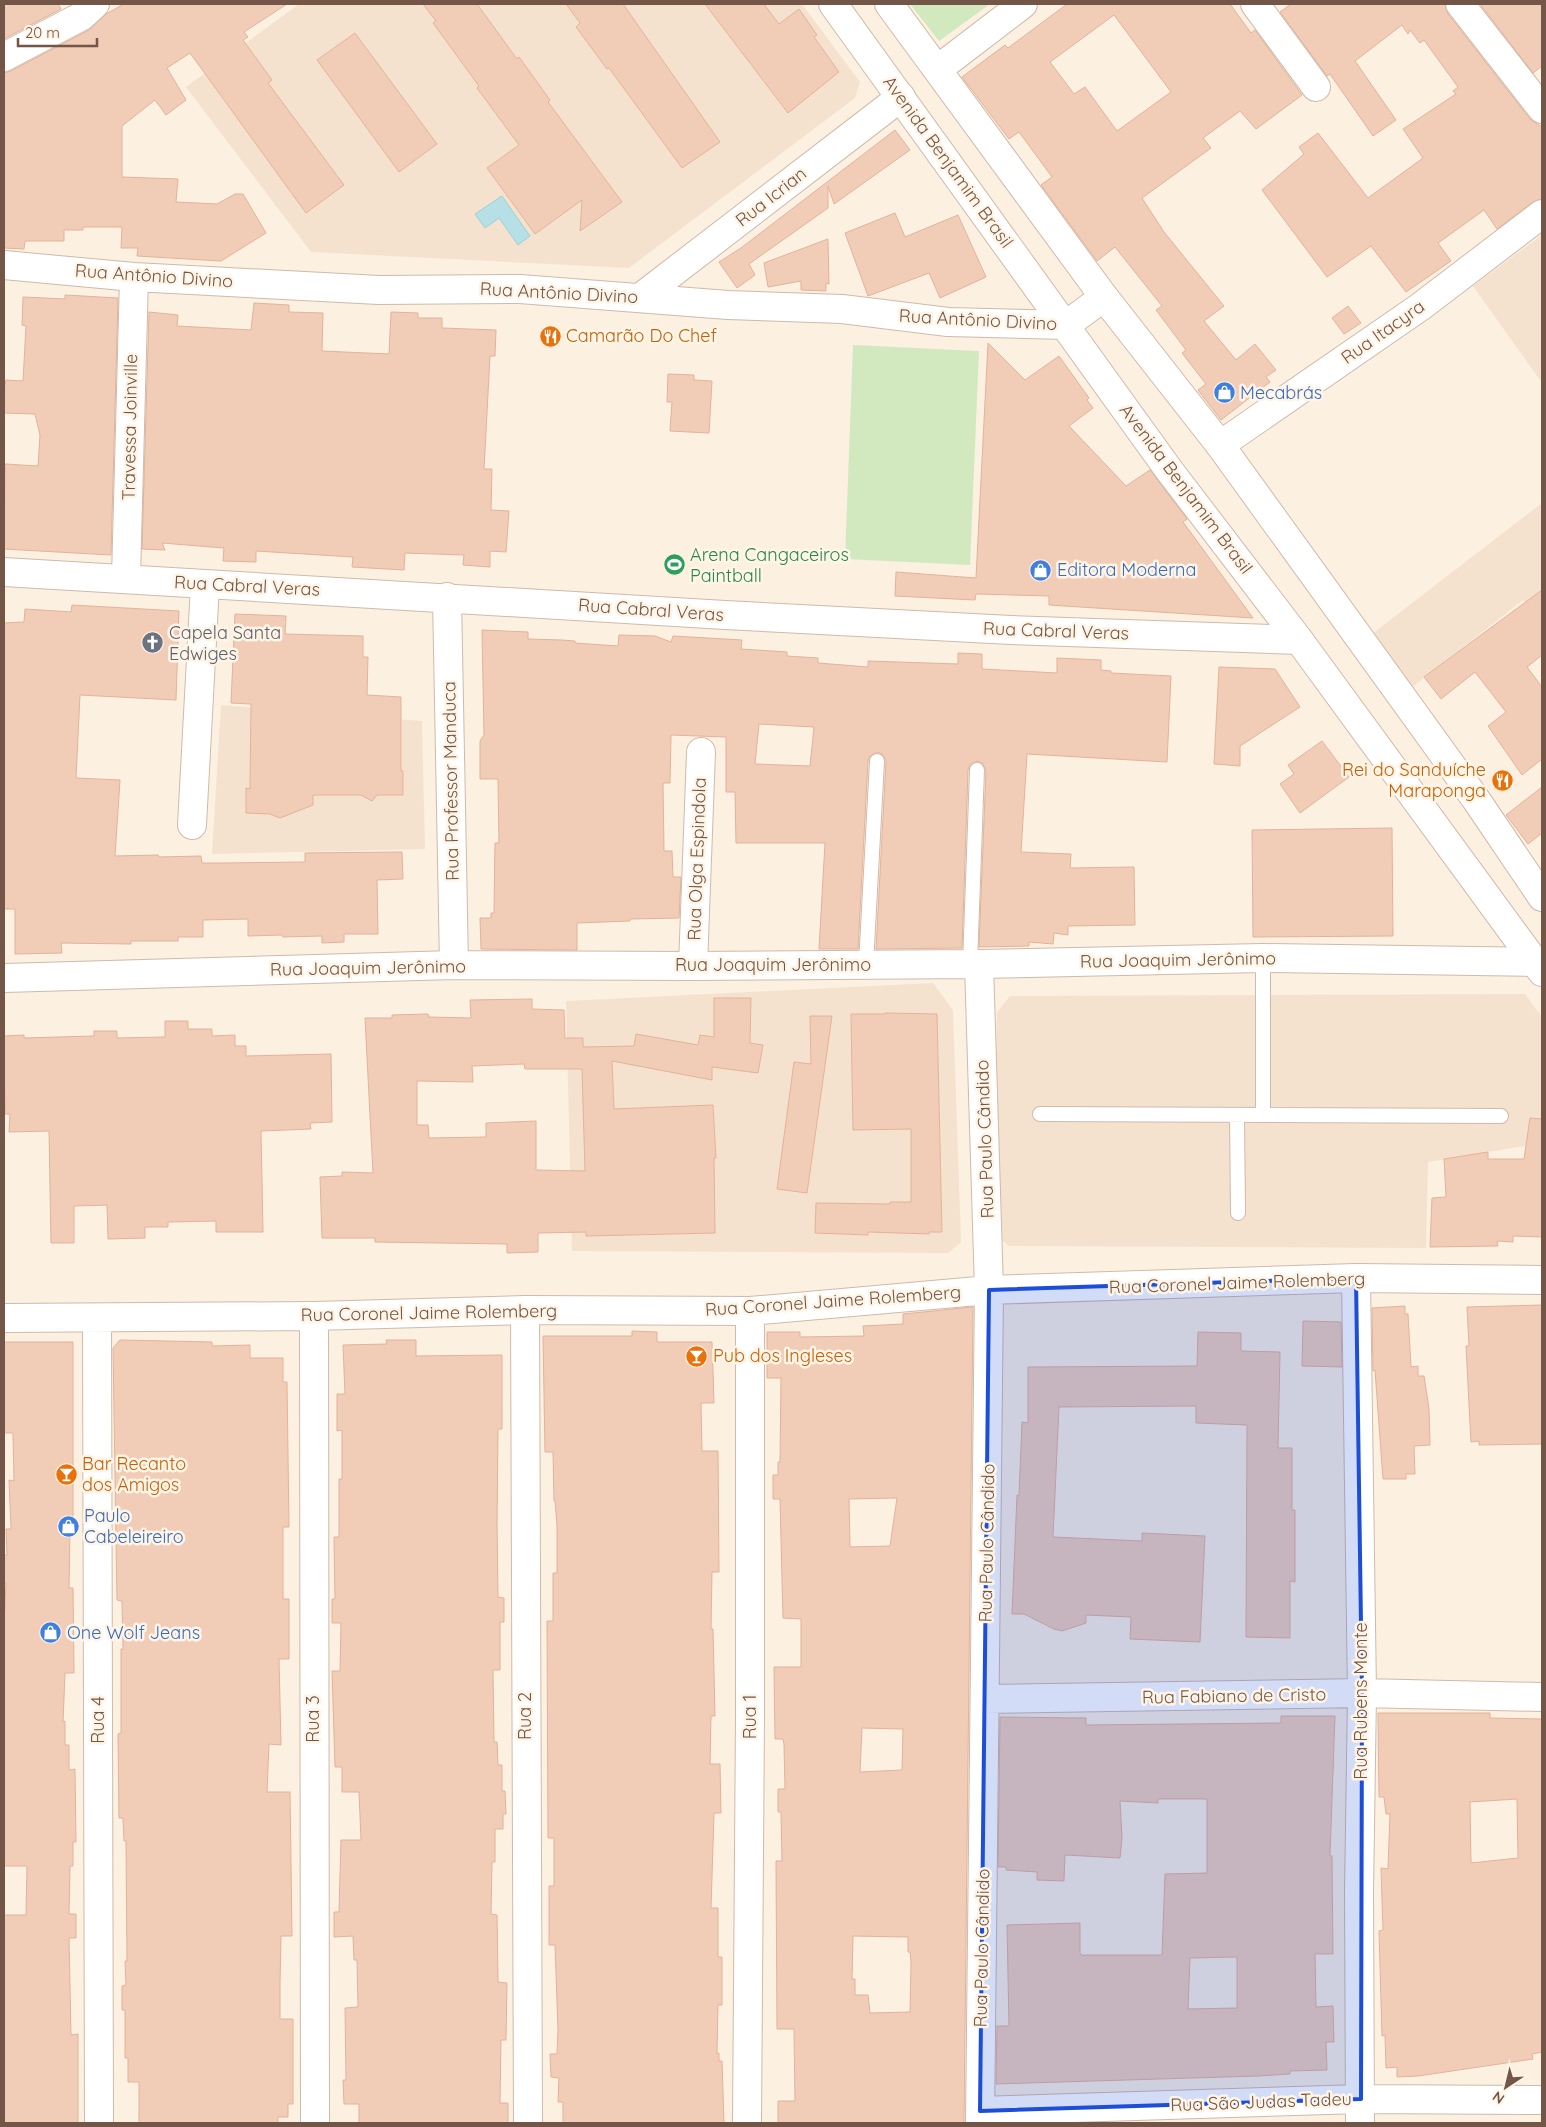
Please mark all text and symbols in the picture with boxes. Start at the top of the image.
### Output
scale bar [18,15,96,47]
text: 20 m [25,23,60,42]
street label: Avenida Benjamim Brasil [878,71,1019,252]
street label: Rua Icrian [731,162,811,231]
street label: Rua Antônio Divino [74,259,234,292]
street label: Rua Antônio Divino [479,277,639,308]
street label: Rua Itacyra [1337,294,1429,369]
street label: Rua Antônio Divino [898,304,1058,335]
restaurant icon: Camarão Do Chef [538,324,562,348]
place label: Camarão Do Chef [566,324,717,347]
street label: Travessa Joinville [117,353,142,501]
shop icon: Mecabrás [1212,381,1236,405]
place label: Mecabrás [1240,381,1322,404]
street label: Avenida Benjamim Brasil [1115,399,1258,578]
place label: Arena Cangaceiros Paintball [690,543,849,587]
sports icon: Arena Cangaceiros Paintball [662,553,686,577]
shop icon: Editora Moderna [1029,558,1053,582]
place label: Editora Moderna [1057,558,1196,581]
street label: Rua Cabral Veras [174,570,321,601]
street label: Rua Cabral Veras [577,593,725,626]
street label: Rua Cabral Veras [983,616,1129,645]
place label: Capela Santa Edwiges [169,621,281,665]
church icon: Capela Santa Edwiges [141,631,165,655]
street label: Rua Professor Manduca [437,681,464,881]
place label: Rei do Sanduíche Maraponga [1342,758,1486,802]
restaurant icon: Rei do Sanduíche Maraponga [1490,768,1514,792]
street label: Rua Olga Espindola [682,777,711,941]
street label: Rua Joaquim Jerônimo [1080,946,1276,973]
street label: Rua Joaquim Jerônimo [675,953,871,976]
street label: Rua Joaquim Jerônimo [270,954,466,981]
street label: Rua Paulo Cândido [970,1059,999,1219]
street label: Rua Coronel Jaime Rolemberg [1108,1267,1366,1298]
street label: Rua Coronel Jaime Rolemberg [704,1280,962,1321]
street label: Rua Coronel Jaime Rolemberg [301,1299,557,1326]
bar icon: Pub dos Ingleses [685,1344,709,1368]
place label: Pub dos Ingleses [713,1344,852,1367]
place label: Bar Recanto dos Amigos [82,1452,186,1496]
bar icon: Bar Recanto dos Amigos [54,1462,78,1486]
street label: Rua Paulo Cândido [974,1463,999,1623]
place label: Paulo Cabeleireiro [84,1504,184,1548]
shop icon: Paulo Cabeleireiro [56,1514,80,1538]
shop icon: One Wolf Jeans [39,1621,63,1645]
place label: One Wolf Jeans [67,1621,200,1644]
street label: Rua Rubens Monte [1349,1622,1372,1780]
street label: Rua Fabiano de Cristo [1142,1682,1326,1709]
street label: Rua 2 [513,1692,536,1740]
street label: Rua 3 [301,1695,324,1743]
street label: Rua 1 [738,1695,761,1739]
street label: Rua 4 [86,1696,109,1744]
street label: Rua Paulo Cândido [969,1868,994,2028]
north arrow [1481,2062,1531,2112]
street label: Rua São Judas Tadeu [1170,2087,1352,2116]
text: N [1489,2087,1508,2108]

